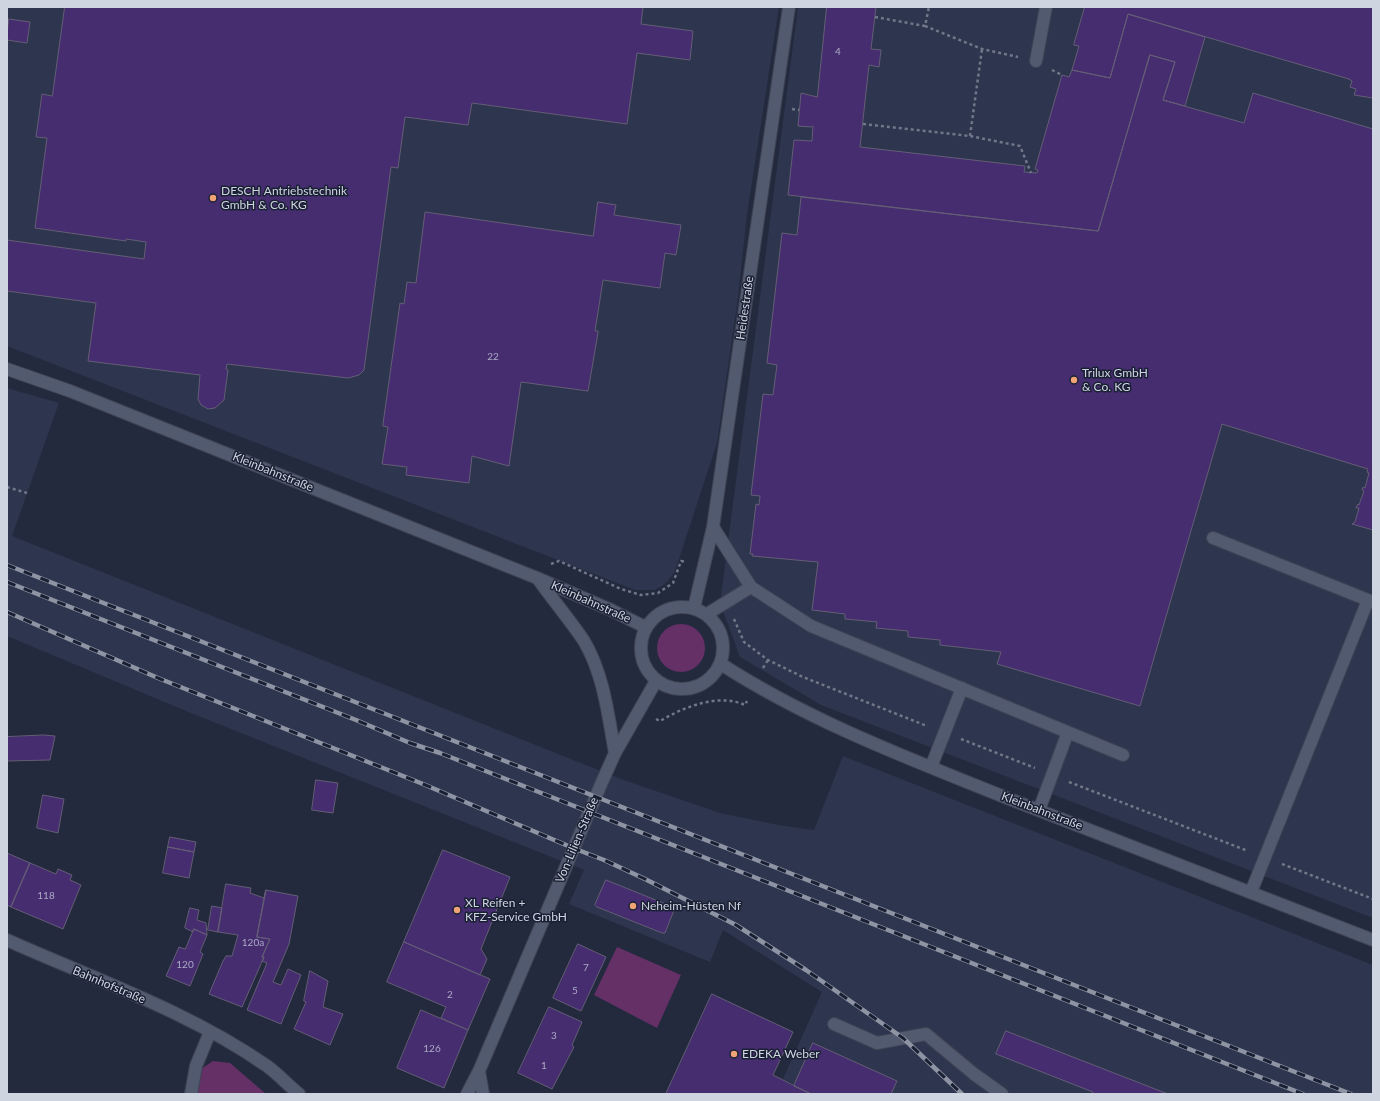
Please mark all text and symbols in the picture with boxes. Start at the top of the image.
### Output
house number: 4 [835,46,841,58]
place label: DESCH Antriebstechnik GmbH & Co. KG [221,184,347,212]
marker: DESCH Antriebstechnik GmbH & Co. KG [208,193,218,203]
street label: Heidestraße [733,275,757,341]
house number: 22 [487,351,499,363]
place label: Trilux GmbH & Co. KG [1082,366,1148,394]
marker: Trilux GmbH & Co. KG [1069,375,1079,385]
street label: Kleinbahnstraße [231,449,315,495]
street label: Kleinbahnstraße [549,578,633,626]
street label: Kleinbahnstraße [999,789,1085,833]
street label: Von-Lilien-Straße [552,795,602,885]
house number: 118 [37,890,55,902]
place label: XL Reifen + KFZ-Service GmbH [465,896,567,924]
place label: Neheim-Hüsten Nf [641,899,741,913]
marker: Neheim-Hüsten Nf [628,901,638,911]
marker: XL Reifen + KFZ-Service GmbH [452,905,462,915]
house number: 120a [242,937,264,949]
house number: 120 [176,959,194,971]
house number: 7 [583,962,589,974]
street label: Bahnhofstraße [70,963,148,1007]
house number: 5 [572,985,578,997]
house number: 2 [447,989,453,1001]
house number: 3 [551,1030,557,1042]
house number: 126 [423,1043,441,1055]
place label: EDEKA Weber [742,1047,820,1061]
marker: EDEKA Weber [729,1049,739,1059]
house number: 1 [541,1060,547,1072]

